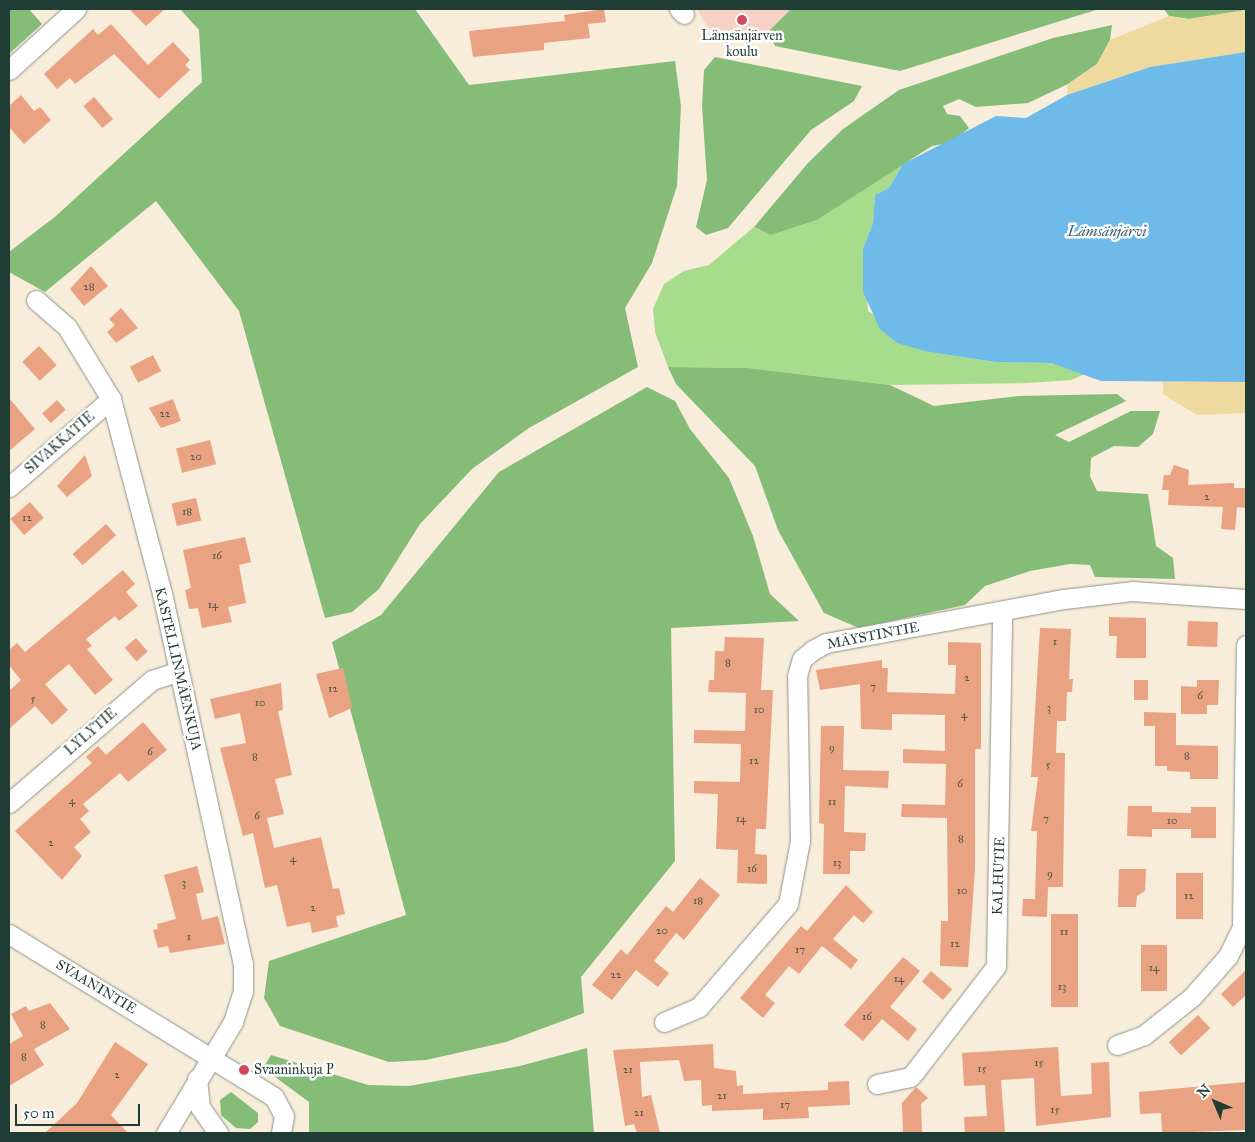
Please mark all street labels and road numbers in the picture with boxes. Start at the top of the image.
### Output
street label: SIVAKKATIE [22,408,98,478]
street label: KASTELLINMÄENKUJA [151,586,205,752]
street label: MÄYSTINTIE [826,619,920,653]
street label: LYLYTIE [61,705,121,759]
street label: KALHUTIE [989,836,1009,916]
street label: SVAANINTIE [53,956,139,1018]

